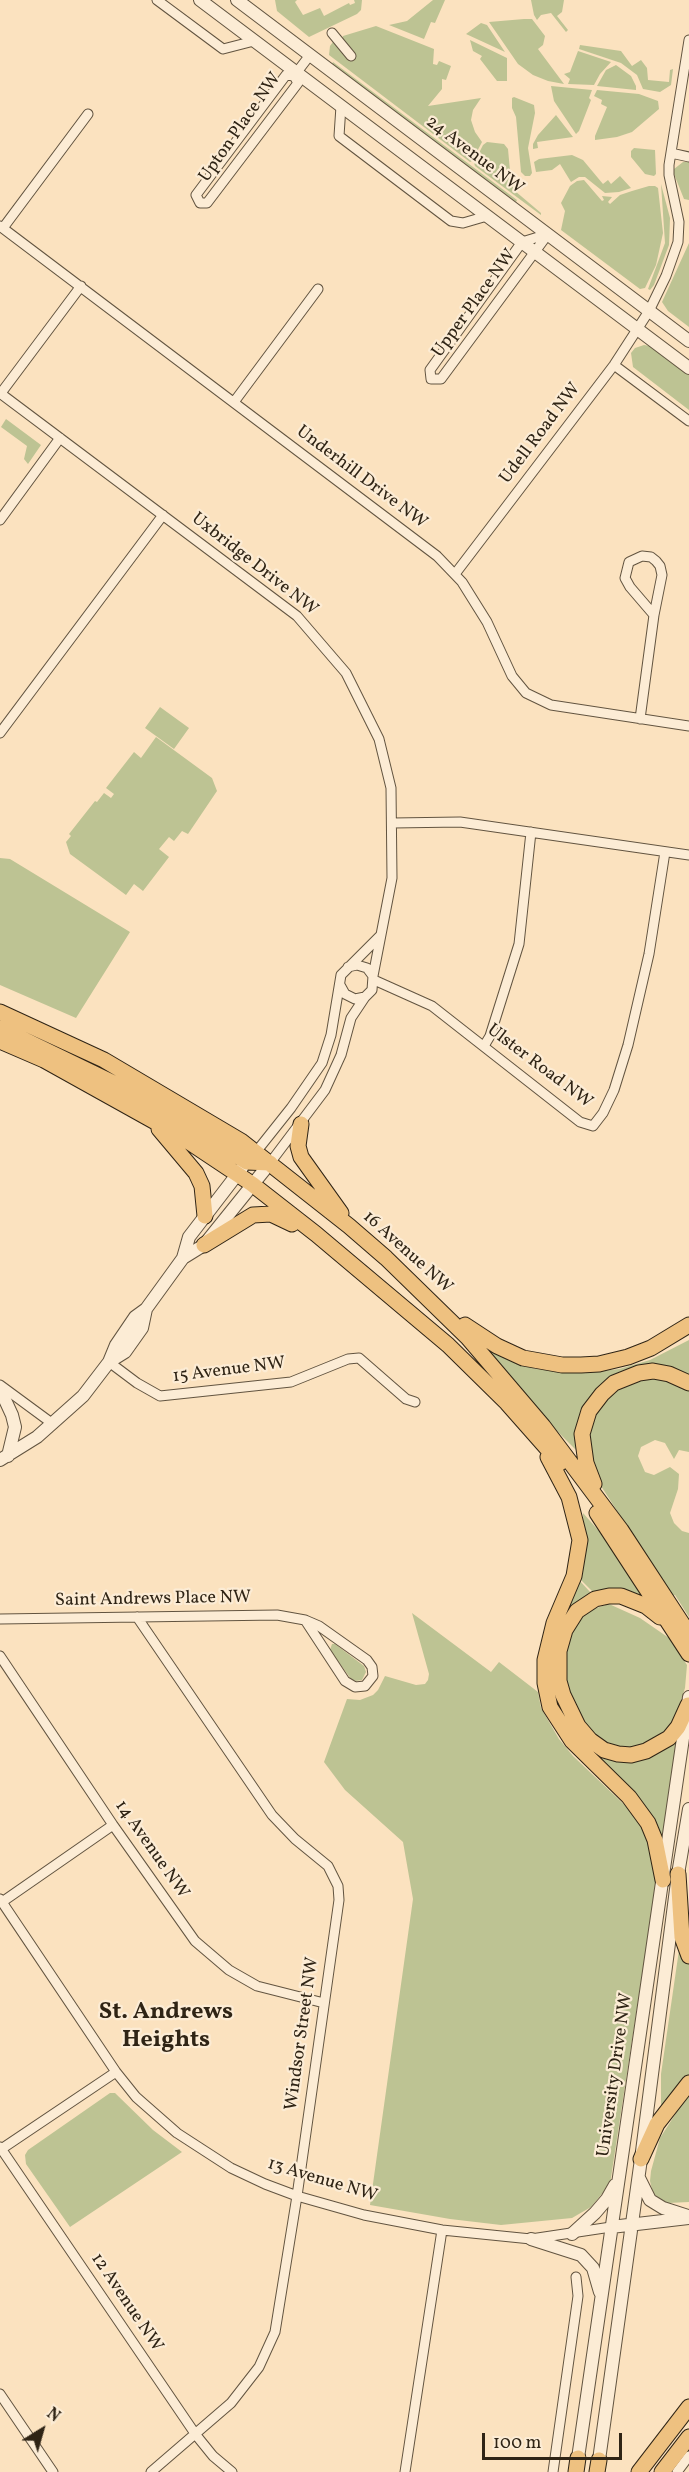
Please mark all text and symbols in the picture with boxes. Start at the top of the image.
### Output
street label: Upton Place NW [195,69,287,187]
street label: 24 Avenue NW [421,112,527,200]
street label: Upper Place NW [428,246,522,362]
street label: Udell Road NW [496,379,586,489]
street label: Underhill Drive NW [291,422,431,534]
street label: Uxbridge Drive NW [186,509,322,621]
street label: Ulster Road NW [482,1020,596,1114]
street label: 16 Avenue NW [358,1207,456,1299]
street label: 15 Avenue NW [172,1353,286,1389]
street label: Saint Andrews Place NW [55,1587,251,1613]
street label: 14 Avenue NW [109,1797,193,1903]
street label: Windsor Street NW [282,1956,324,2112]
street label: University Drive NW [594,1992,638,2158]
district label: St. Andrews Heights [99,2000,233,2056]
street label: 13 Avenue NW [264,2154,380,2208]
street label: 12 Avenue NW [85,2250,167,2356]
north arrow [12,2400,72,2460]
text: N [42,2403,64,2428]
scale bar [485,2421,624,2459]
text: 100 m [493,2431,542,2456]

